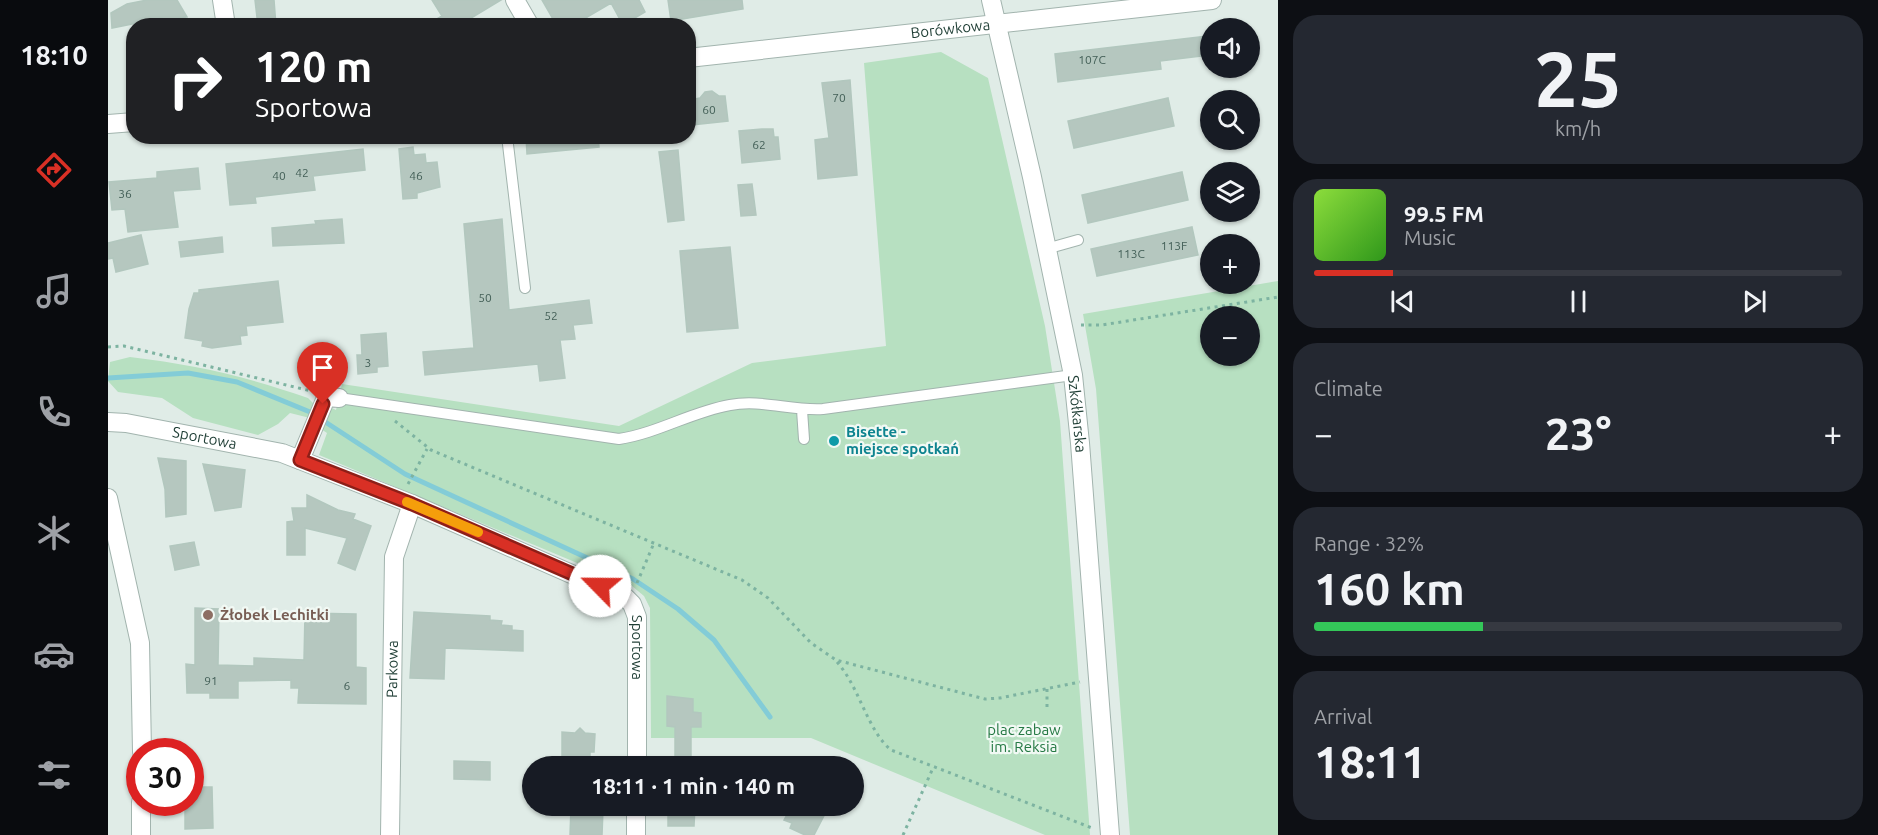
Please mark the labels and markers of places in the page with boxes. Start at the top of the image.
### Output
pin [297,342,348,404]
place label: Bisette - miejsce spotkań [846,423,959,457]
marker: Bisette - miejsce spotkań [827,434,841,448]
place label: Żłobek Lechitki [220,606,329,623]
marker: Żłobek Lechitki [201,608,215,622]

